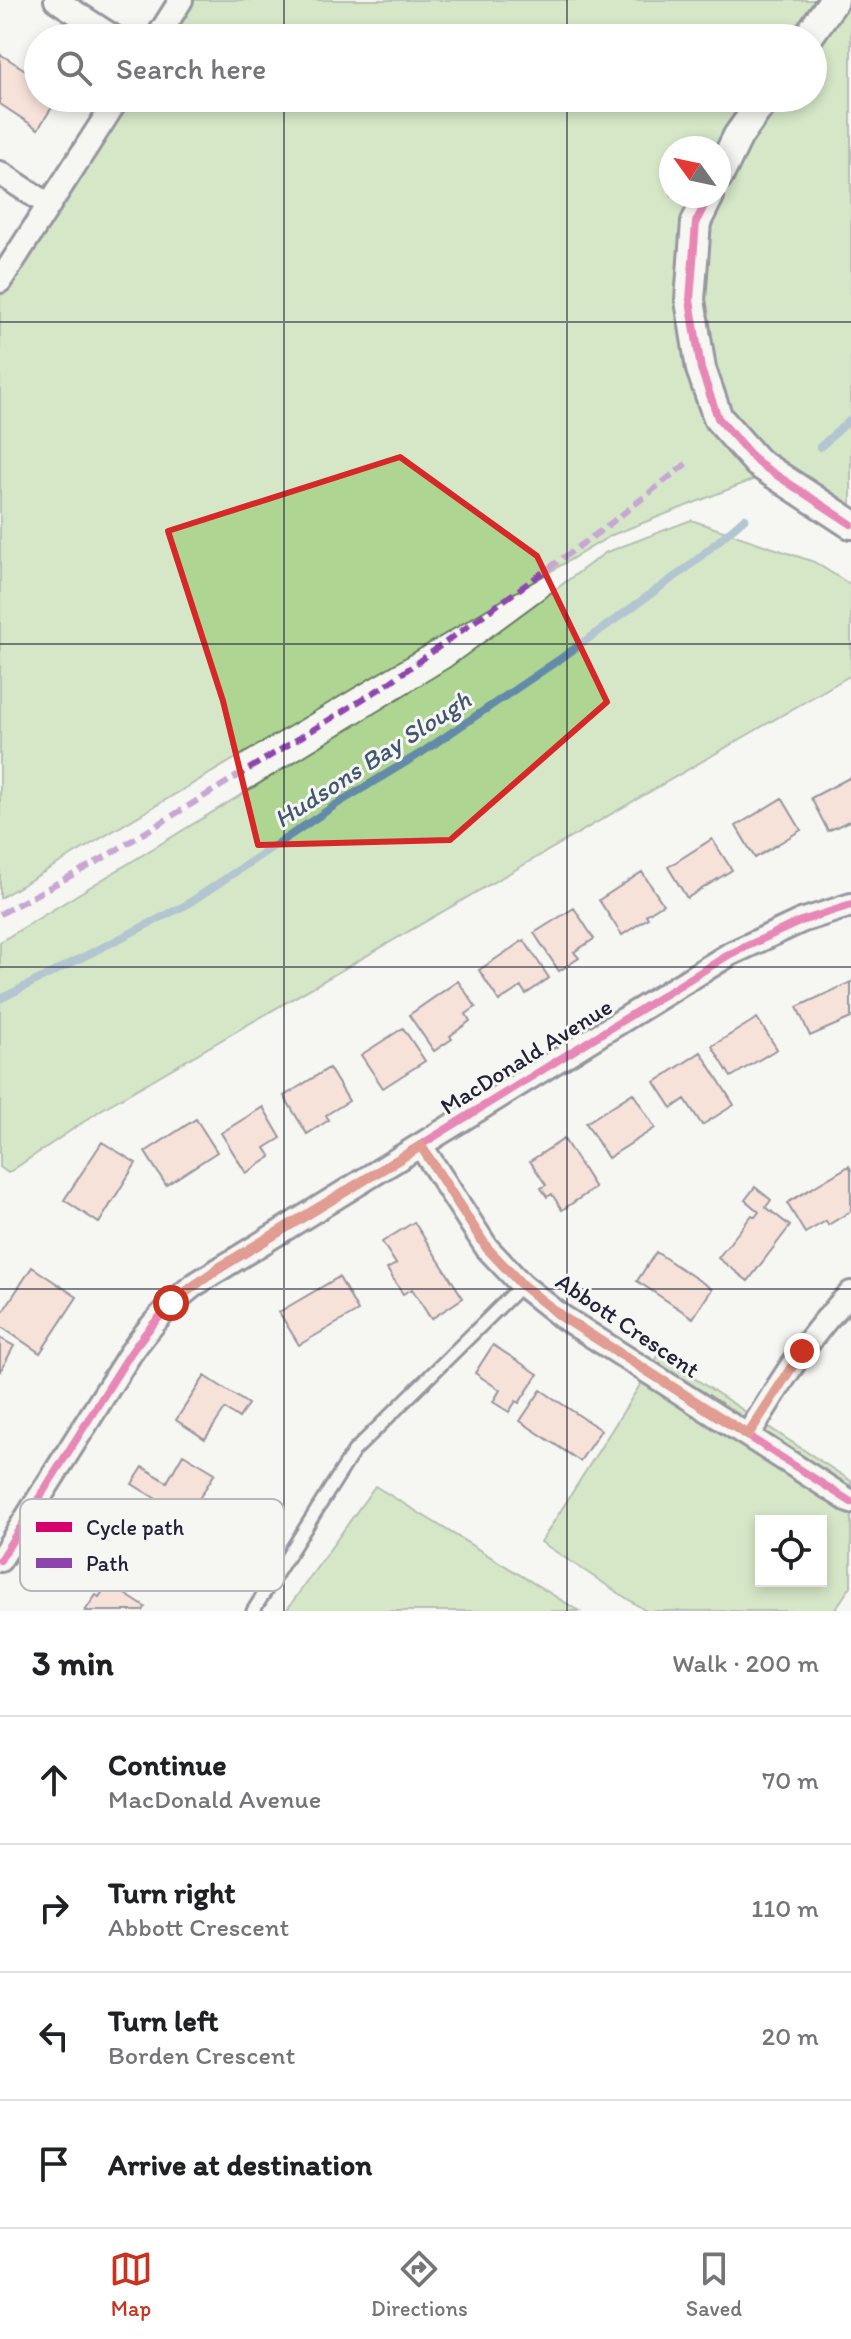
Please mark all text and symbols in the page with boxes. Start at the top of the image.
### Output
search box [24,24,827,112]
icon: search [52,46,96,90]
text: Search here [116,50,266,87]
north arrow [659,136,731,208]
water label: Hudsons Bay Slough [268,683,477,835]
street label: MacDonald Avenue [435,992,617,1120]
street label: Abbott Crescent [551,1266,705,1384]
route start [153,1285,189,1321]
route end [784,1333,820,1369]
legend [20,1499,284,1591]
text: Cycle path [86,1514,185,1541]
map controls [755,1515,827,1587]
button: locate [755,1515,827,1587]
text: Path [86,1550,129,1577]
text: 3 min [32,1643,114,1684]
text: Walk · 200 m [672,1647,819,1679]
text: Continue [108,1746,227,1783]
icon: ahead [32,1758,76,1802]
text: 70 m [762,1764,819,1796]
text: MacDonald Avenue [108,1783,321,1815]
text: Turn right [108,1874,236,1911]
icon: right [32,1886,76,1930]
text: 110 m [751,1892,819,1924]
text: Abbott Crescent [108,1911,289,1943]
text: Turn left [108,2002,219,2039]
icon: left [32,2014,76,2058]
text: 20 m [762,2020,819,2052]
text: Borden Crescent [108,2039,295,2071]
icon: arrive [32,2142,76,2186]
text: Arrive at destination [108,2146,372,2183]
tab: Map [109,2247,153,2322]
tab: Directions [371,2247,468,2322]
tab: Saved [686,2247,742,2322]

